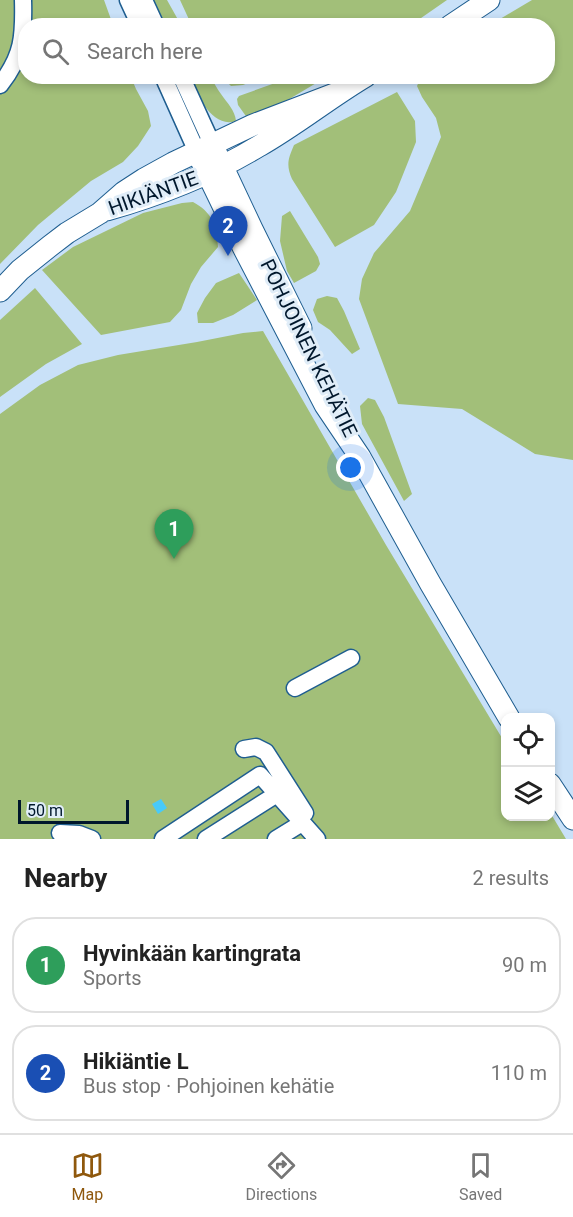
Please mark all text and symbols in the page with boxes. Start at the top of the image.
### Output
search box [18,18,555,84]
icon: search [39,35,72,68]
text: Search here [87,39,203,64]
street label: HIKIÄNTIE [105,166,201,220]
pin: 2 [208,206,248,256]
street label: POHJOINEN KEHÄTIE [256,255,362,441]
your location [336,453,365,482]
pin: 1 [154,510,194,559]
map controls [501,713,555,821]
button: locate [501,713,555,767]
button: layers [501,767,555,821]
scale bar [18,797,129,824]
text: 50 m [27,801,63,820]
text: Nearby [24,863,107,893]
text: 2 results [473,866,549,890]
text: Hyvinkään kartingrata [83,941,301,966]
text: 1 [40,953,51,977]
text: 90 m [502,953,547,977]
text: Sports [83,966,142,990]
text: Hikiäntie L [83,1049,189,1074]
text: 2 [40,1061,51,1085]
text: 110 m [491,1061,547,1085]
text: Bus stop · Pohjoinen kehätie [83,1074,334,1098]
tab: Map [71,1149,104,1204]
tab: Directions [245,1149,317,1204]
tab: Saved [459,1149,502,1204]

